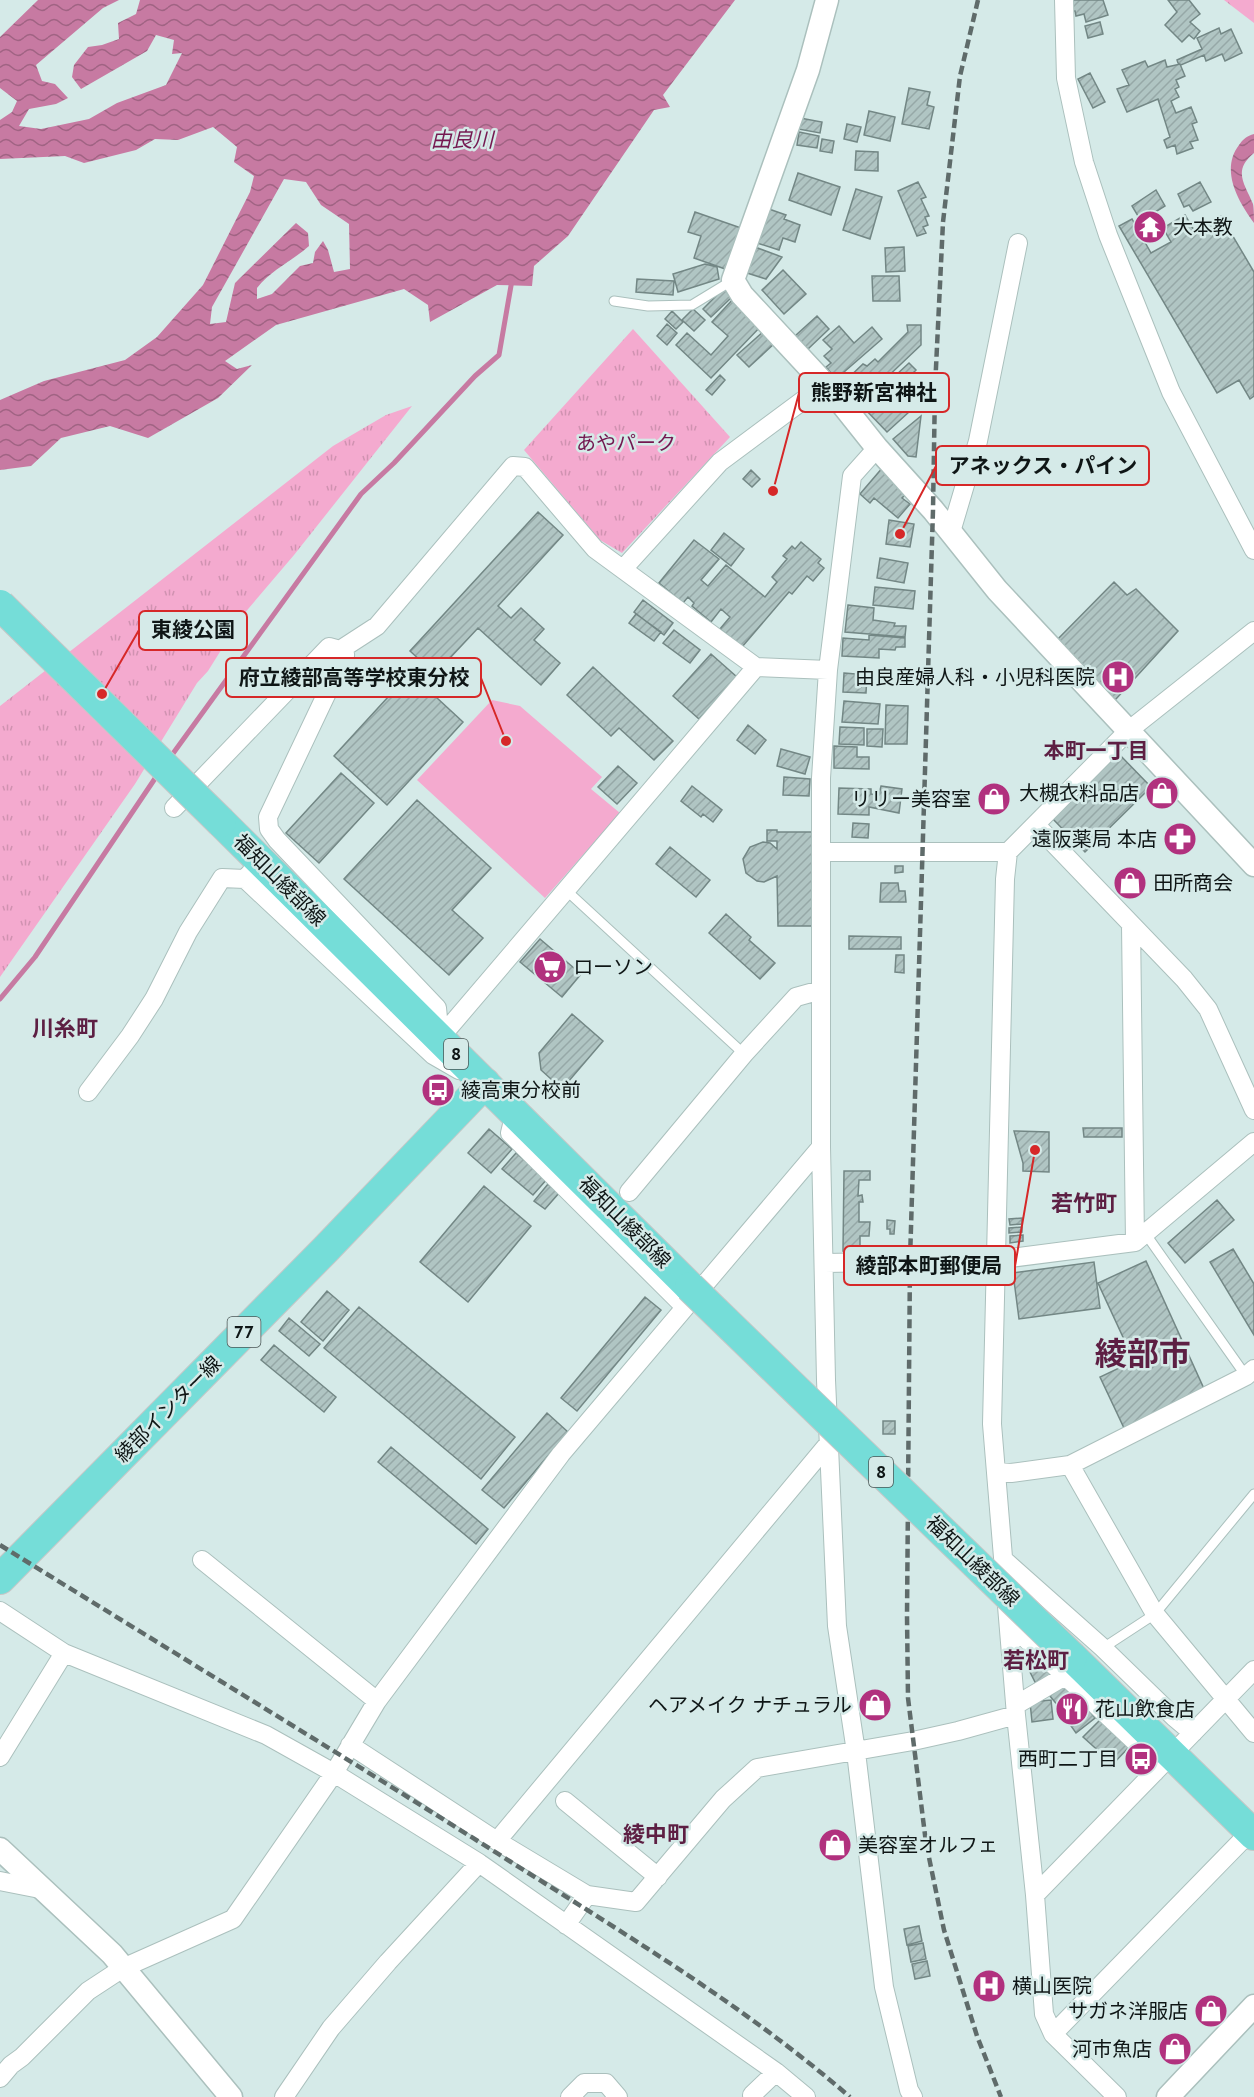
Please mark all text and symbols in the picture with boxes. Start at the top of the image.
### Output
water label: 由良川 [431,126,495,153]
temple icon: 大本教 [1132,209,1168,245]
place label: 大本教 [1173,214,1233,240]
callout: 熊野新宮神社 [799,373,949,412]
text: 熊野新宮神社 [811,379,937,406]
park label: あやパーク [576,430,676,456]
callout: アネックス・パイン [936,446,1149,485]
text: アネックス・パイン [949,452,1137,479]
callout: 東綾公園 [139,611,247,650]
text: 東綾公園 [151,616,235,643]
callout: 府立綾部高等学校東分校 [226,658,481,697]
hospital icon: 由良産婦人科・小児科医院 [1100,659,1136,695]
text: 府立綾部高等学校東分校 [239,664,470,691]
place label: 由良産婦人科・小児科医院 [855,664,1095,690]
district label: 本町一丁目 [1044,737,1149,764]
shop icon: 大槻衣料品店 [1144,775,1180,811]
place label: 大槻衣料品店 [1019,780,1139,806]
shop icon: リリー美容室 [976,781,1012,817]
place label: リリー美容室 [851,786,971,812]
pharmacy icon: 遠阪薬局 本店 [1162,821,1198,857]
place label: 遠阪薬局 本店 [1032,826,1157,852]
street label: 福知山綾部線 [228,828,332,932]
shop icon: 田所商会 [1112,865,1148,901]
place label: 田所商会 [1153,870,1233,896]
supermarket icon: ローソン [532,949,568,985]
place label: ローソン [573,954,653,980]
district label: 川糸町 [32,1014,98,1042]
road number: 8 [444,1039,468,1069]
bus stop icon: 綾高東分校前 [420,1072,456,1108]
place label: 綾高東分校前 [461,1077,581,1103]
street label: 福知山綾部線 [573,1170,677,1274]
district label: 若竹町 [1051,1189,1117,1217]
callout: 綾部本町郵便局 [844,1246,1015,1285]
text: 綾部本町郵便局 [856,1252,1003,1279]
road number: 77 [228,1317,260,1347]
district label: 綾部市 [1095,1332,1191,1374]
street label: 綾部インター線 [109,1350,227,1468]
road number: 8 [869,1457,893,1487]
street label: 福知山綾部線 [921,1510,1025,1612]
district label: 若松町 [1003,1646,1069,1674]
shop icon: ヘアメイク ナチュラル [857,1687,893,1723]
restaurant icon: 花山飲食店 [1054,1691,1090,1727]
place label: ヘアメイク ナチュラル [648,1692,852,1718]
place label: 花山飲食店 [1095,1696,1195,1722]
bus stop icon: 西町二丁目 [1123,1741,1159,1777]
place label: 西町二丁目 [1018,1746,1118,1772]
district label: 綾中町 [623,1820,689,1848]
shop icon: 美容室オルフェ [817,1827,853,1863]
place label: 美容室オルフェ [858,1832,998,1858]
hospital icon: 横山医院 [971,1968,1007,2004]
place label: 横山医院 [1012,1973,1092,1999]
shop icon: サガネ洋服店 [1193,1993,1229,2029]
place label: サガネ洋服店 [1068,1998,1188,2024]
shop icon: 河市魚店 [1157,2031,1193,2067]
place label: 河市魚店 [1072,2036,1152,2062]

